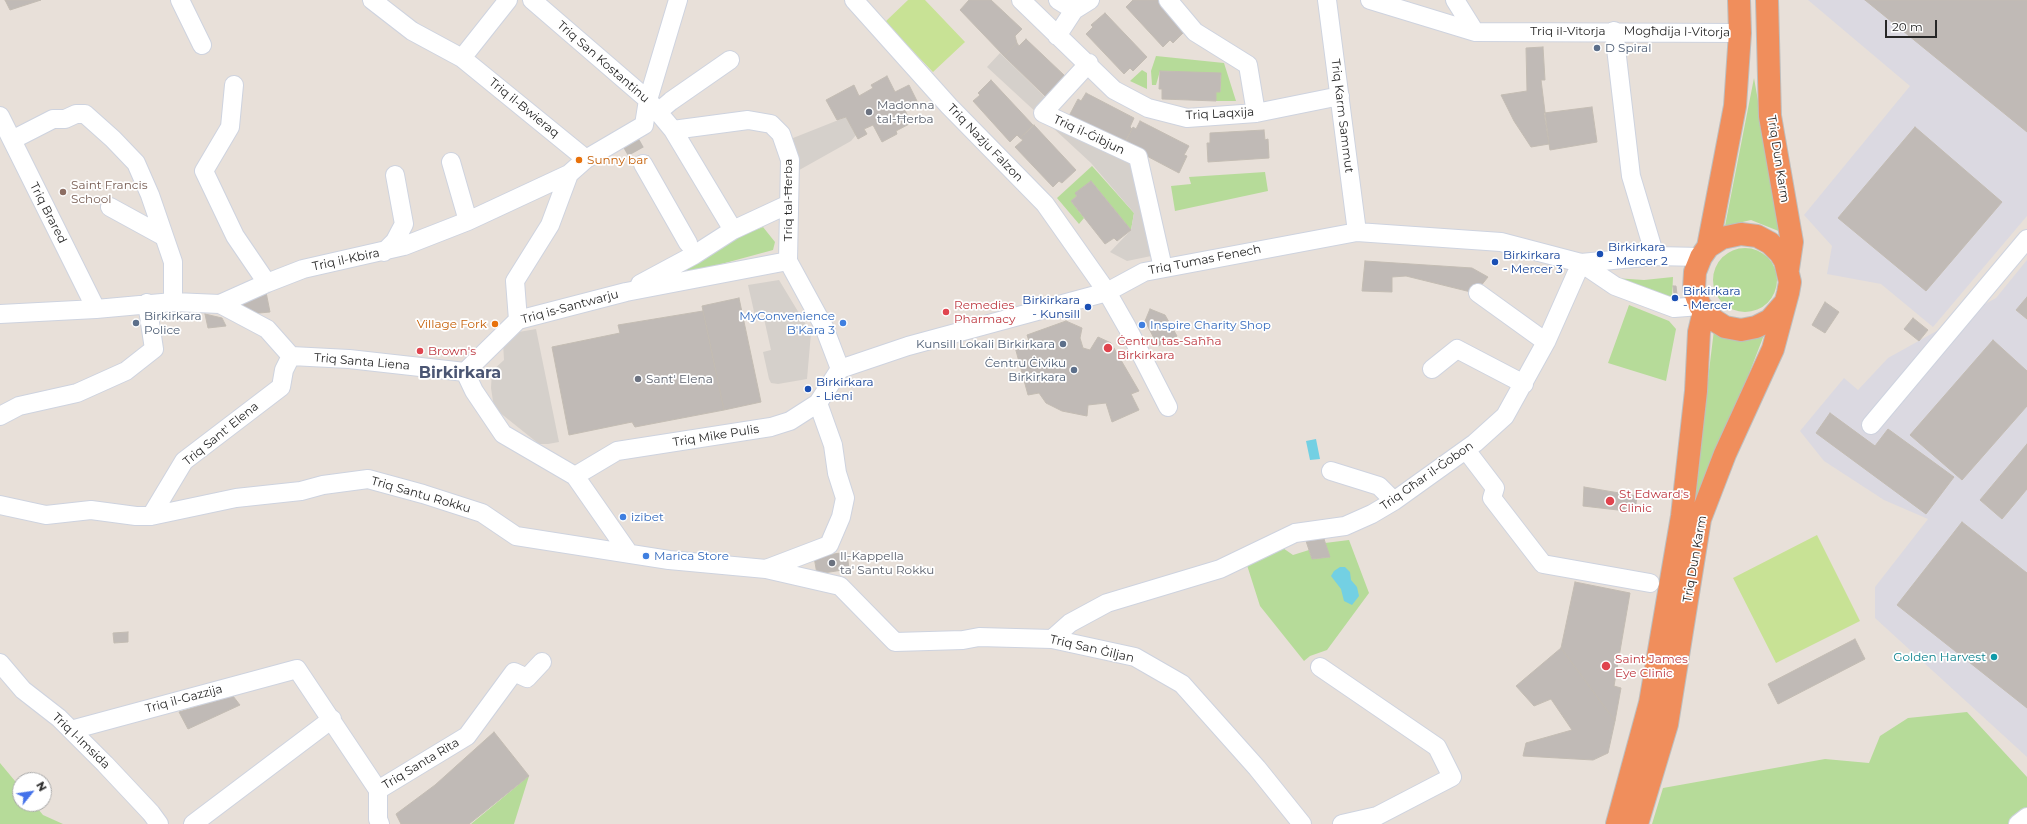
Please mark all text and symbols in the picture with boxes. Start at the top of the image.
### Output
scale bar [1887,12,1939,38]
street label: Triq San Kostantinu [554,18,652,106]
text: 20 m [1892,19,1923,34]
street label: Triq il-Vitorja [1530,24,1606,38]
street label: Mogħdija l-Vitorja [1624,24,1730,40]
place label: D Spiral [1605,41,1651,55]
marker: D Spiral [1592,43,1602,53]
street label: Triq Karm Sammut [1328,58,1356,174]
street label: Triq il-Bwieraq [486,75,562,141]
place label: Madonna tal-Ħerba [877,98,935,126]
street label: Triq Nazju Falzon [944,101,1026,185]
street label: Triq Laqxija [1186,105,1254,123]
marker: Madonna tal-Ħerba [864,107,874,117]
street label: Triq il-Ġibjun [1051,112,1127,158]
street label: Triq Dun Karm [1764,114,1792,204]
place label: Sunny bar [587,153,648,167]
marker: Sunny bar [574,155,584,165]
street label: Triq tal-Ħerba [781,159,795,241]
place label: Saint Francis School [71,178,148,206]
street label: Triq Brared [27,180,69,246]
marker: Saint Francis School [58,187,68,197]
place label: Birkirkara - Mercer 2 [1608,240,1668,268]
street label: Triq Tumas Fenech [1148,242,1262,278]
street label: Triq il-Kbira [311,246,381,274]
place label: Birkirkara - Mercer 3 [1503,248,1563,276]
marker: Birkirkara - Mercer 2 [1595,249,1605,259]
marker: Birkirkara - Mercer 3 [1490,257,1500,267]
place label: Birkirkara - Mercer [1683,284,1741,312]
street label: Triq is-Santwarju [520,287,620,327]
place label: Birkirkara - Kunsill [1022,293,1080,321]
marker: Birkirkara - Mercer [1670,293,1680,303]
place label: Remedies Pharmacy [954,298,1016,326]
marker: Birkirkara - Kunsill [1083,302,1093,312]
marker: Remedies Pharmacy [941,307,951,317]
place label: Birkirkara Police [144,309,202,337]
place label: MyConvenience B'Kara 3 [739,309,835,337]
place label: Village Fork [417,317,487,331]
marker: Birkirkara Police [131,318,141,328]
marker: MyConvenience B'Kara 3 [838,318,848,328]
place label: Inspire Charity Shop [1150,318,1271,332]
marker: Village Fork [490,319,500,329]
marker: Inspire Charity Shop [1137,320,1147,330]
place label: Ċentru tas-Saħħa Birkirkara [1117,334,1221,362]
place label: Kunsill Lokali Birkirkara [916,337,1055,351]
marker: Kunsill Lokali Birkirkara [1058,339,1068,349]
marker: Ċentru tas-Saħħa Birkirkara [1102,342,1114,354]
place label: Brown's [428,344,476,358]
marker: Brown's [415,346,425,356]
street label: Triq Santa Liena [313,351,411,373]
place label: Ċentru Ċiviku Birkirkara [985,356,1066,384]
district label: Birkirkara [419,363,501,383]
marker: Ċentru Ċiviku Birkirkara [1069,365,1079,375]
place label: Sant' Elena [646,372,713,386]
marker: Sant' Elena [633,374,643,384]
place label: Birkirkara - Lieni [816,375,874,403]
marker: Birkirkara - Lieni [803,384,813,394]
street label: Triq Sant' Elena [180,399,262,469]
street label: Triq Mike Pulis [672,422,760,450]
street label: Triq Għar il-Ġobon [1378,438,1476,514]
street label: Triq Santu Rokku [369,474,473,516]
place label: St Edward's Clinic [1619,487,1689,515]
marker: St Edward's Clinic [1604,495,1616,507]
place label: izibet [631,510,664,524]
marker: izibet [618,512,628,522]
street label: Triq Dun Karm [1680,514,1710,604]
place label: Marica Store [654,549,729,563]
place label: Il-Kappella ta' Santu Rokku [840,549,934,577]
marker: Marica Store [641,551,651,561]
marker: Il-Kappella ta' Santu Rokku [827,558,837,568]
street label: Triq San Ġiljan [1049,632,1135,666]
place label: Golden Harvest [1893,650,1986,664]
place label: Saint James Eye Clinic [1615,652,1688,680]
marker: Golden Harvest [1989,652,1999,662]
marker: Saint James Eye Clinic [1600,660,1612,672]
street label: Triq il-Gazzija [144,682,224,716]
street label: Triq l-Imsida [49,710,113,772]
street label: Triq Santa Rita [380,735,462,793]
north arrow [12,772,52,812]
text: N [33,779,50,794]

